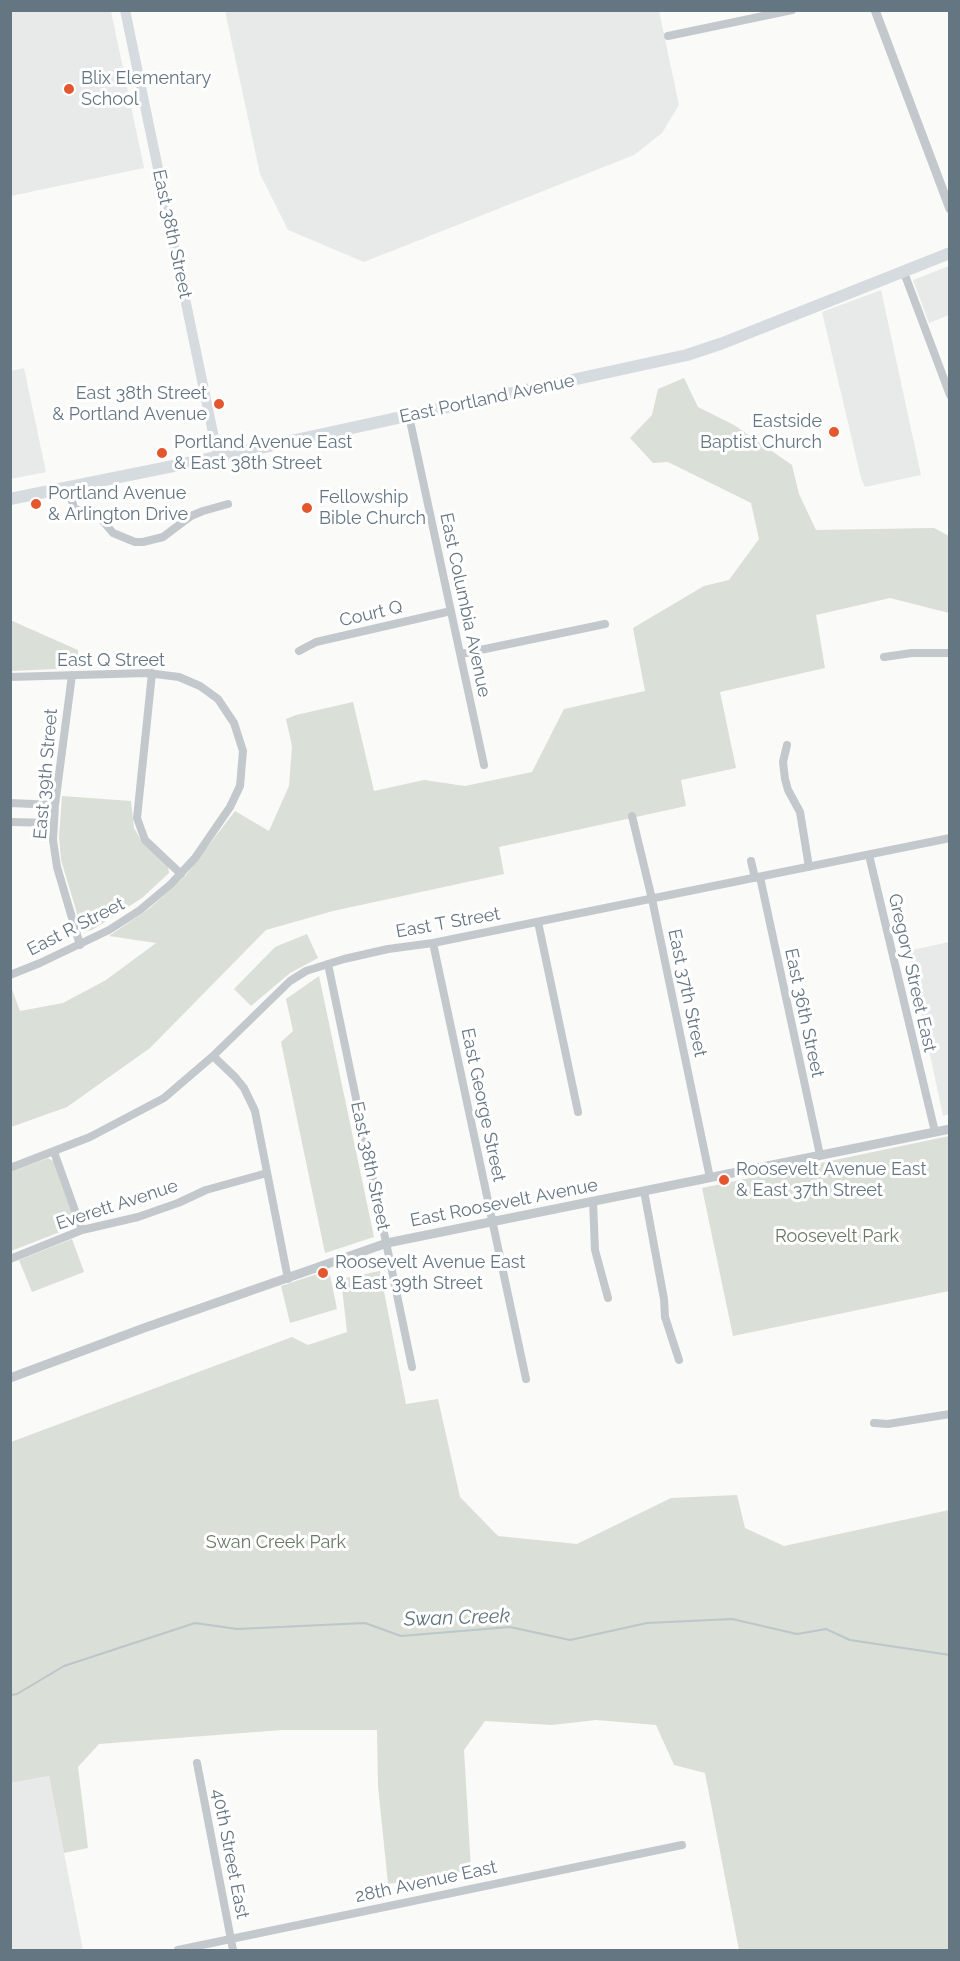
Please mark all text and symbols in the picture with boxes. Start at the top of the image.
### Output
place label: Blix Elementary School [81,68,211,110]
marker: Blix Elementary School [62,82,76,96]
street label: East 38th Street [148,168,196,300]
street label: East Portland Avenue [398,370,576,428]
place label: East 38th Street & Portland Avenue [52,383,207,426]
marker: East 38th Street & Portland Avenue [212,397,226,411]
place label: Eastside Baptist Church [700,411,822,454]
marker: Eastside Baptist Church [827,425,841,439]
place label: Portland Avenue East & East 38th Street [174,432,352,474]
marker: Portland Avenue East & East 38th Street [155,446,169,460]
place label: Portland Avenue & Arlington Drive [48,483,188,526]
place label: Fellowship Bible Church [319,487,426,530]
marker: Portland Avenue & Arlington Drive [29,497,43,511]
marker: Fellowship Bible Church [300,501,314,515]
street label: East Columbia Avenue [435,511,495,699]
street label: Court Q [337,596,405,632]
street label: East Q Street [57,650,165,672]
street label: East 39th Street [30,708,62,840]
street label: Gregory Street East [883,892,941,1054]
street label: East R Street [24,893,128,961]
street label: East T Street [394,903,502,943]
street label: East 37th Street [663,927,711,1059]
street label: East 36th Street [780,946,828,1080]
street label: East George Street [456,1026,510,1184]
street label: East 38th Street [346,1100,394,1232]
place label: Roosevelt Avenue East & East 37th Street [736,1159,926,1202]
marker: Roosevelt Avenue East & East 37th Street [717,1173,731,1187]
street label: East Roosevelt Avenue [408,1174,600,1232]
street label: Everett Avenue [53,1175,181,1235]
park label: Roosevelt Park [775,1226,899,1248]
place label: Roosevelt Avenue East & East 39th Street [335,1252,525,1294]
marker: Roosevelt Avenue East & East 39th Street [316,1266,330,1280]
park label: Swan Creek Park [206,1532,346,1554]
water label: Swan Creek [403,1604,511,1632]
street label: 40th Street East [207,1787,253,1921]
street label: 28th Avenue East [353,1856,499,1908]

